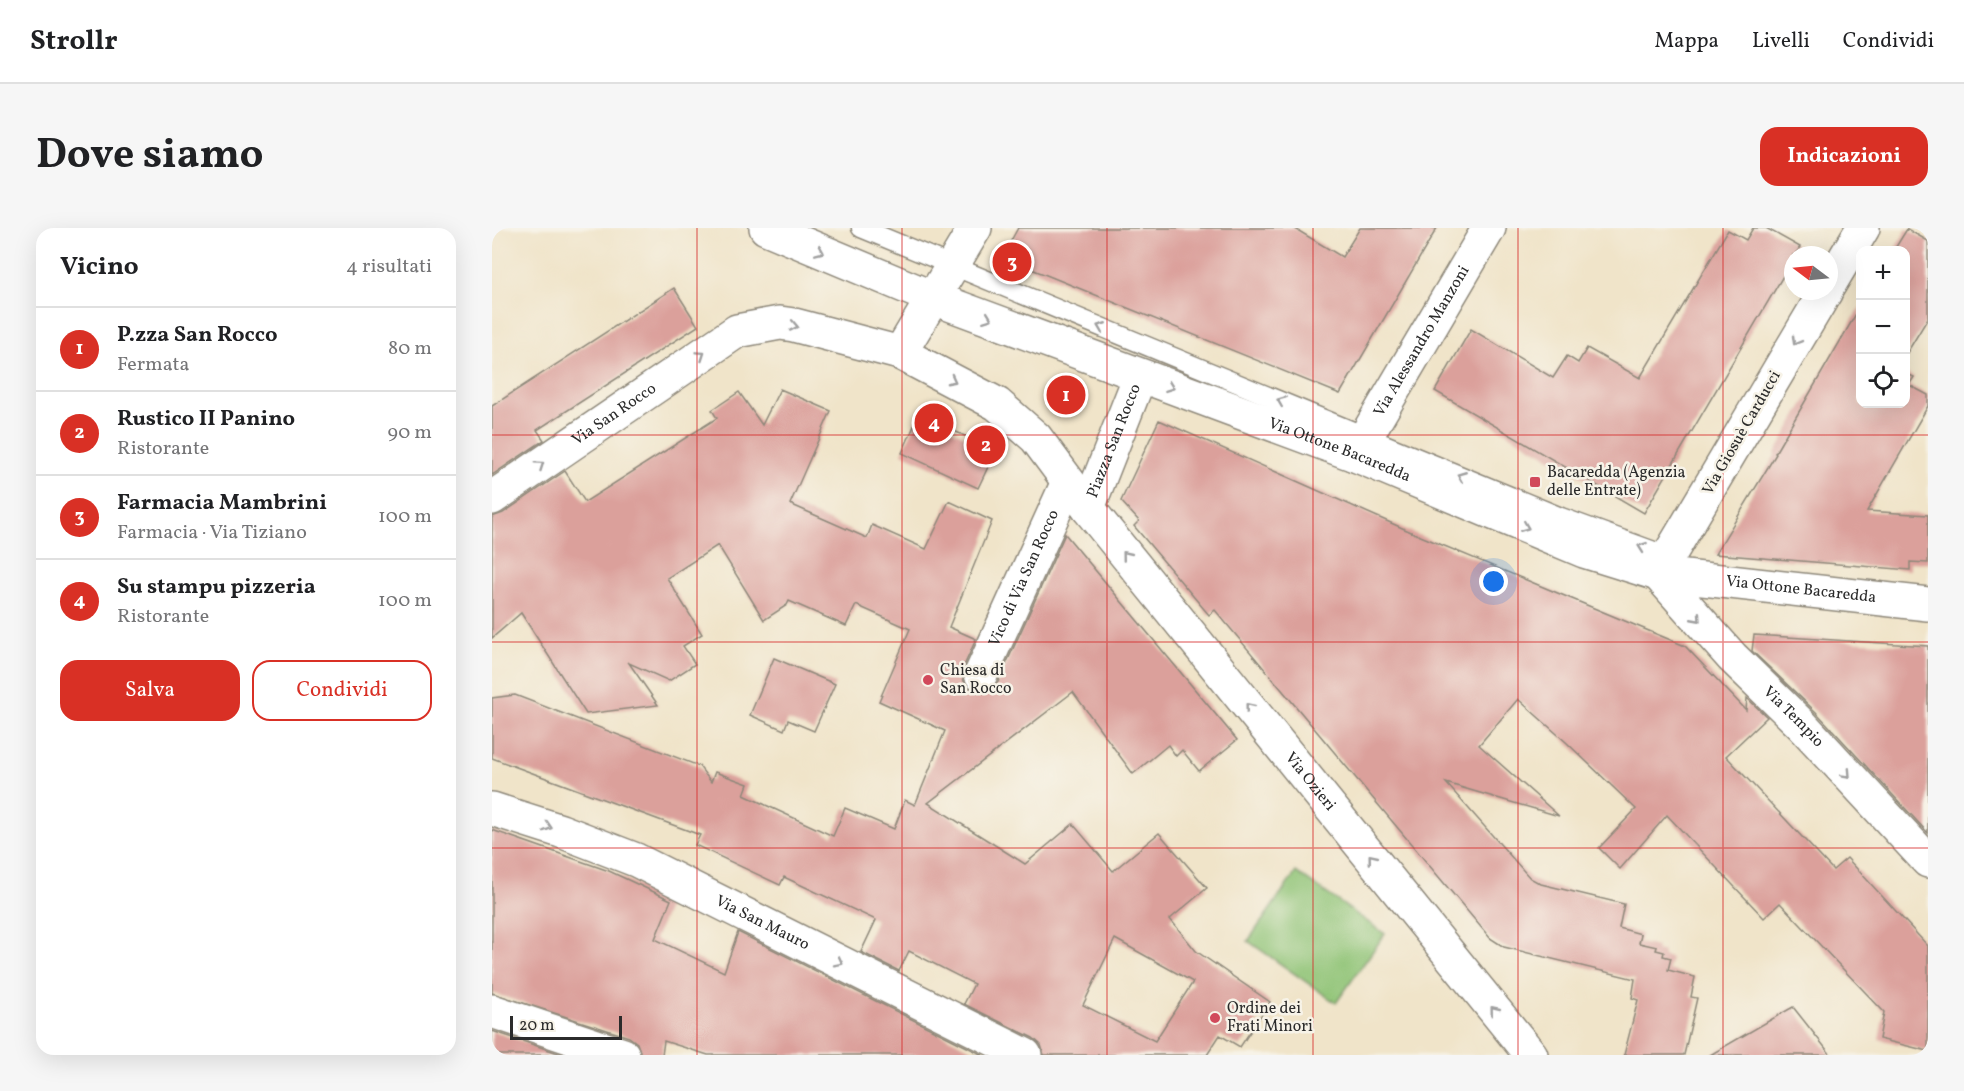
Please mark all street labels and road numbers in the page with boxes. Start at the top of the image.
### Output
street label: Via Alessandro Manzoni [1369,262,1475,421]
street label: Via Giosuè Carducci [1697,367,1787,499]
street label: Via San Rocco [568,378,661,451]
street label: Piazza San Rocco [1082,381,1147,501]
street label: Via Ottone Bacaredda [1265,413,1414,488]
street label: Vico di Via San Rocco [984,506,1065,650]
street label: Via Ottone Bacaredda [1725,571,1877,609]
street label: Via Tempio [1758,682,1829,752]
street label: Via Ozieri [1279,748,1340,816]
street label: Via San Mauro [711,890,813,956]

